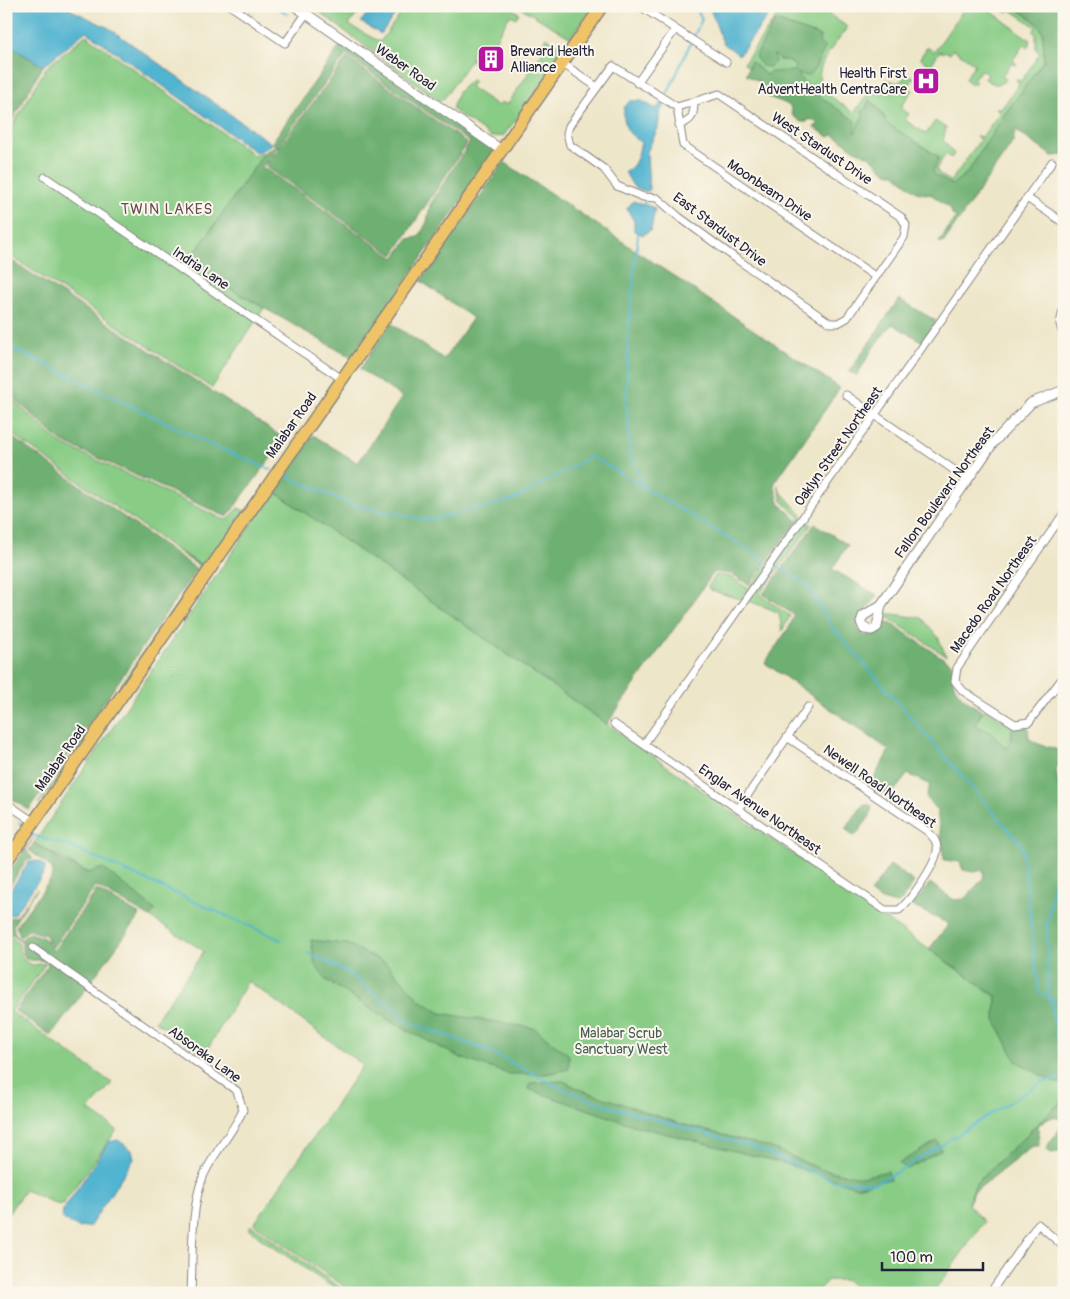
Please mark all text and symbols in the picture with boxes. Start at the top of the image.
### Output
street label: Weber Road [372,40,439,94]
place label: Brevard Health Alliance [510,43,594,76]
building icon: Brevard Health Alliance [476,44,506,74]
place label: Health First AdventHealth CentraCare [757,65,907,98]
hospital icon: Health First AdventHealth CentraCare [911,66,941,96]
street label: West Stardust Drive [768,108,875,188]
street label: Moonbeam Drive [724,156,815,225]
street label: East Stardust Drive [670,189,770,270]
district label: TWIN LAKES [121,200,213,219]
street label: Indria Lane [169,243,232,294]
street label: Oaklyn Street Northeast [791,383,886,509]
street label: Malabar Road [262,389,320,462]
street label: Fallon Boulevard Northeast [891,423,998,562]
street label: Macedo Road Northeast [947,532,1041,656]
street label: Malabar Road [31,722,89,795]
street label: Newell Road Northeast [820,741,940,832]
street label: Englar Avenue Northeast [695,761,825,858]
street label: Absoraka Lane [165,1022,244,1086]
park label: Malabar Scrub Sanctuary West [574,1025,668,1058]
scale bar [882,1239,984,1271]
text: 100 m [890,1248,933,1267]

